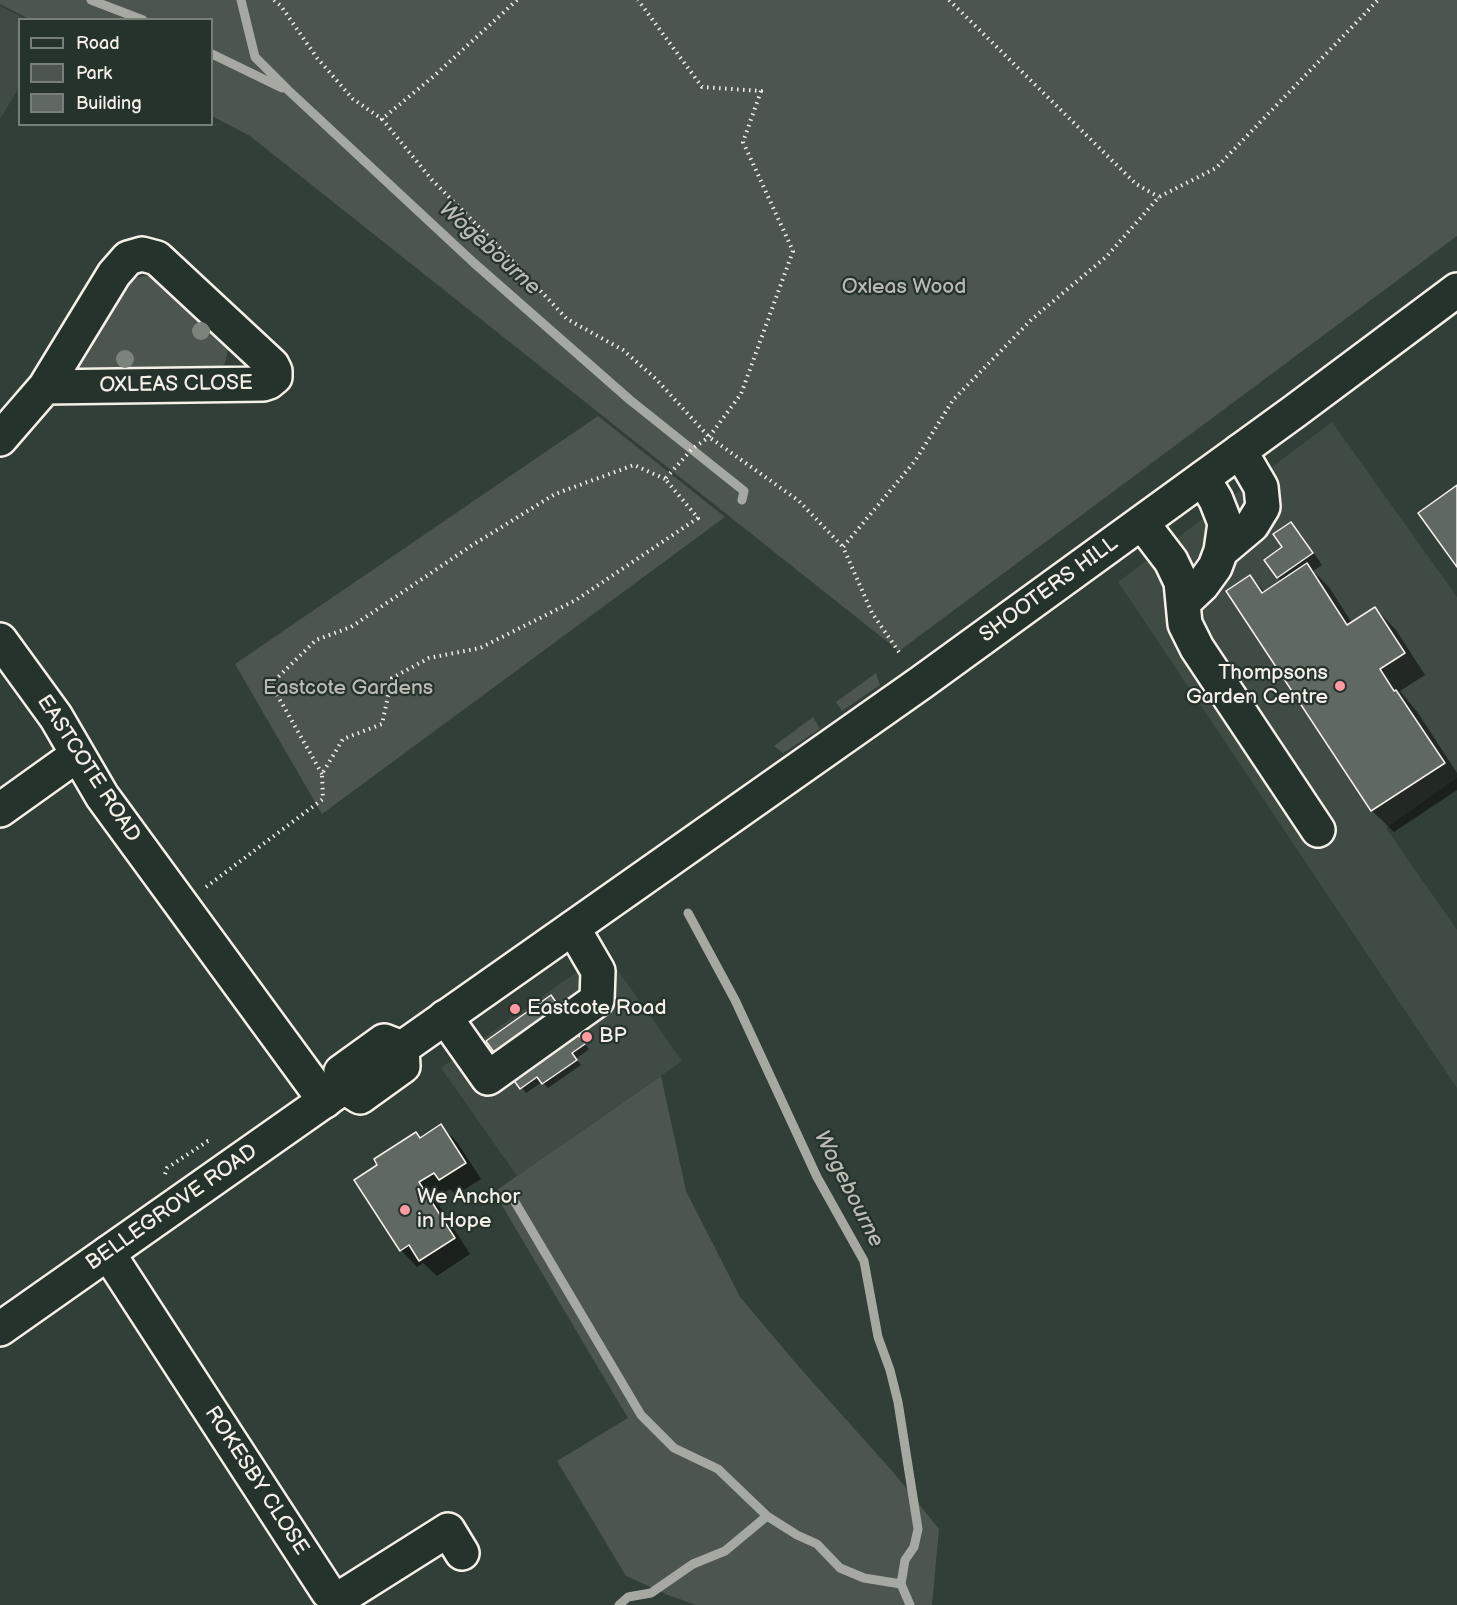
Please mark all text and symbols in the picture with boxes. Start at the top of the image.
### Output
legend [18,18,213,126]
text: Road [76,33,120,54]
text: Park [76,63,112,84]
text: Building [76,93,142,114]
water label: Wogebourne [433,197,545,301]
park label: Oxleas Wood [842,275,966,301]
street label: OXLEAS CLOSE [99,371,253,399]
street label: SHOOTERS HILL [975,531,1123,649]
place label: Thompsons Garden Centre [1186,661,1328,711]
park label: Eastcote Gardens [263,676,433,702]
marker: Thompsons Garden Centre [1333,679,1347,693]
street label: EASTCOTE ROAD [31,691,145,847]
place label: Eastcote Road [527,996,667,1022]
marker: Eastcote Road [508,1002,522,1016]
place label: BP [599,1024,627,1050]
marker: BP [580,1030,594,1044]
water label: Wogebourne [807,1126,889,1252]
street label: BELLEGROVE ROAD [82,1139,262,1277]
place label: We Anchor in Hope [417,1185,520,1235]
marker: We Anchor in Hope [398,1203,412,1217]
street label: ROKESBY CLOSE [199,1402,313,1560]

